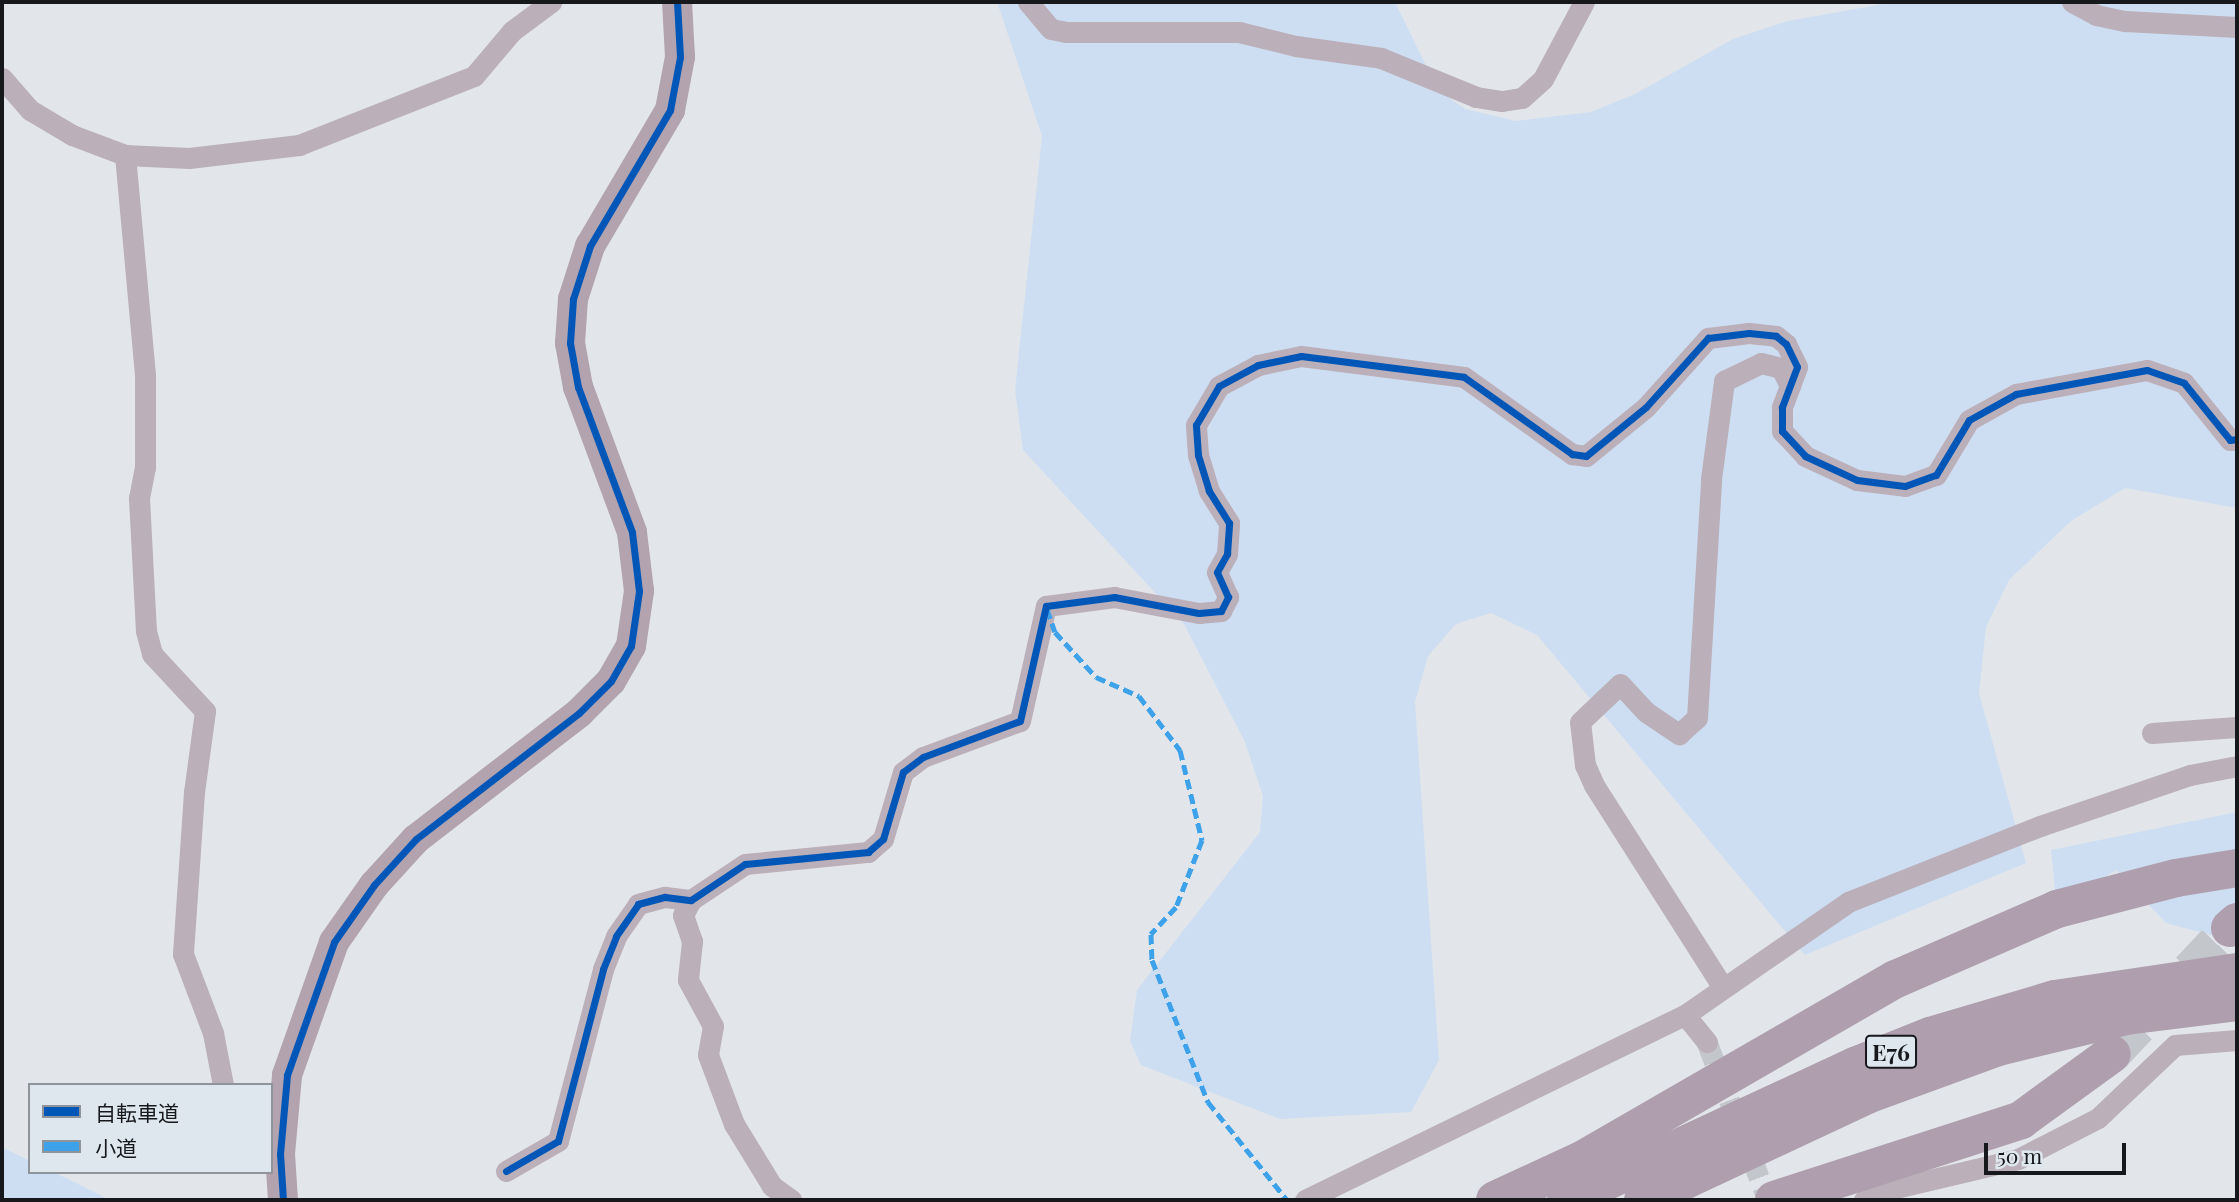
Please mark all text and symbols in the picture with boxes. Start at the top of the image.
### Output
road number: E76 [1865,1032,1917,1072]
legend [28,1083,273,1174]
text: 自転車道 [95,1098,179,1126]
scale bar [1987,1128,2129,1172]
text: 小道 [95,1133,137,1161]
text: 50 m [1997,1141,2042,1169]

